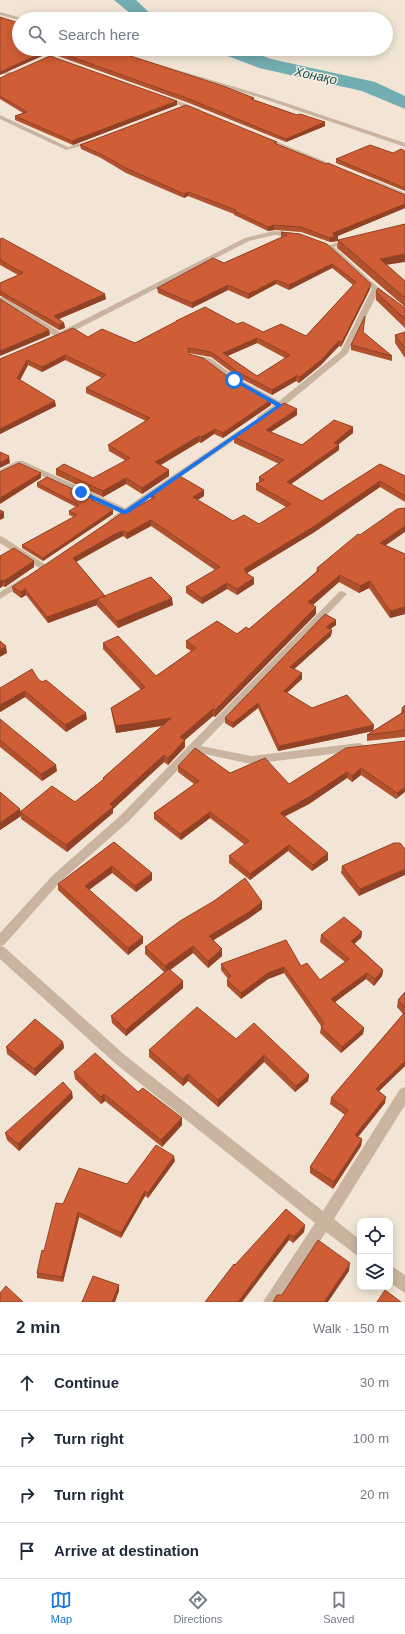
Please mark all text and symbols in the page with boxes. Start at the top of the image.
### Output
search box [12,12,393,56]
icon: search [26,23,48,45]
text: Search here [58,26,140,43]
water label: Хонақо [292,63,339,87]
route start [225,371,243,389]
route end [72,483,90,501]
map controls [357,1218,393,1290]
button: locate [357,1218,393,1254]
button: layers [357,1254,393,1290]
text: 2 min [16,1318,60,1337]
text: Walk · 150 m [313,1321,389,1336]
icon: ahead [16,1372,38,1394]
text: Continue [54,1374,119,1391]
text: 30 m [360,1375,389,1390]
icon: right [16,1428,38,1450]
text: Turn right [54,1430,124,1447]
text: 100 m [353,1431,389,1446]
icon: right [16,1484,38,1506]
text: Turn right [54,1486,124,1503]
text: 20 m [360,1487,389,1502]
icon: arrive [16,1540,38,1562]
text: Arrive at destination [54,1542,199,1559]
tab: Map [50,1589,72,1625]
tab: Directions [173,1589,222,1625]
tab: Saved [323,1589,354,1625]

